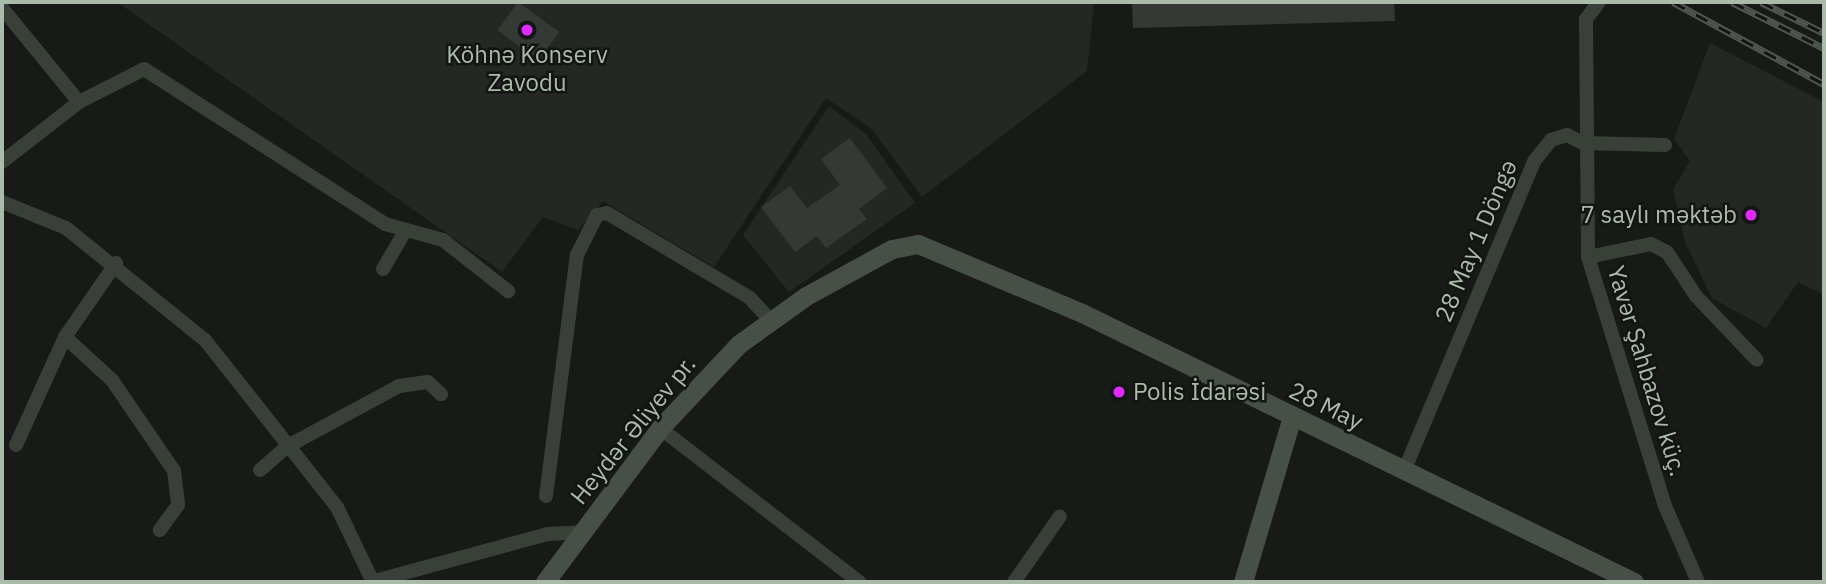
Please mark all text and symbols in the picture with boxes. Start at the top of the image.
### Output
marker: Köhnə Konserv Zavodu [519,22,535,38]
place label: Köhnə Konserv Zavodu [446,41,608,97]
street label: 28 May 1 Döngə [1429,156,1523,326]
place label: 7 saylı məktəb [1580,201,1737,229]
marker: 7 saylı məktəb [1743,207,1759,223]
street label: Yavər Şahbazov küç. [1601,262,1693,480]
street label: Heydər Əliyev pr. [564,350,702,510]
street label: 28 May [1284,376,1368,436]
place label: Polis İdarəsi [1133,378,1266,406]
marker: Polis İdarəsi [1111,384,1127,400]

